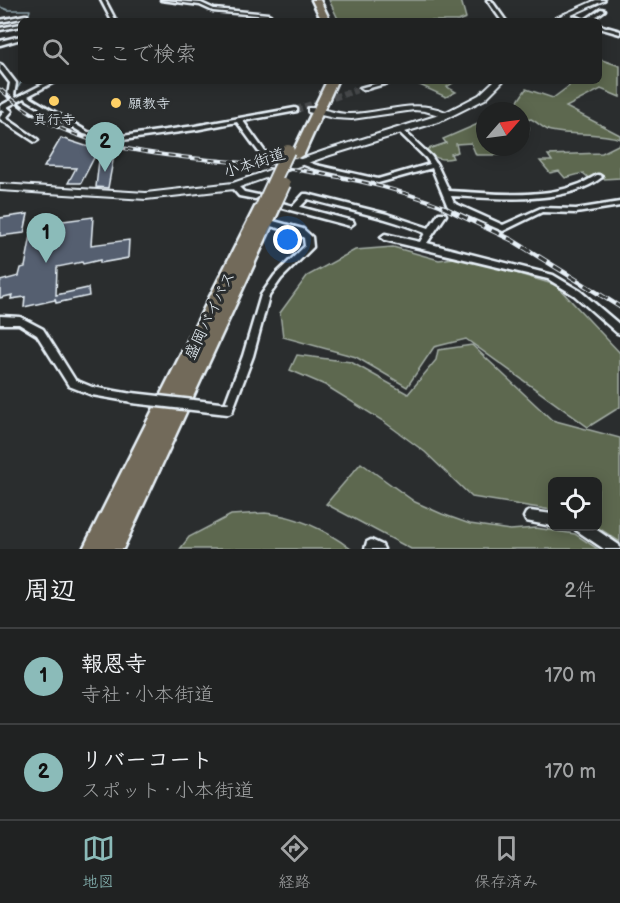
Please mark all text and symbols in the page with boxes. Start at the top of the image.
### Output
search box [18,18,602,84]
icon: search [39,35,72,68]
text: ここで検索 [87,41,197,68]
marker: 真行寺 [47,94,61,108]
place label: 願教寺 [128,95,170,112]
marker: 願教寺 [109,96,123,110]
north arrow [476,102,530,156]
place label: 真行寺 [33,111,75,128]
pin: 2 [86,122,124,172]
street label: 小本街道 [221,145,288,182]
pin: 1 [26,214,66,263]
your location [273,225,302,254]
street label: 盛岡バイパス [181,268,240,363]
map controls [548,477,602,531]
button: locate [548,477,602,531]
text: 周辺 [24,576,76,607]
text: 2件 [564,579,596,603]
text: 報恩寺 [81,651,147,678]
text: 1 [39,664,48,688]
text: 170 m [545,664,596,688]
text: 寺社 · 小本街道 [81,683,214,707]
text: リバーコート [81,747,213,774]
text: 2 [38,760,49,784]
text: 170 m [545,760,596,784]
text: スポット · 小本街道 [81,779,254,803]
tab: 地図 [82,832,115,892]
tab: 経路 [278,832,311,892]
tab: 保存済み [474,832,538,892]

